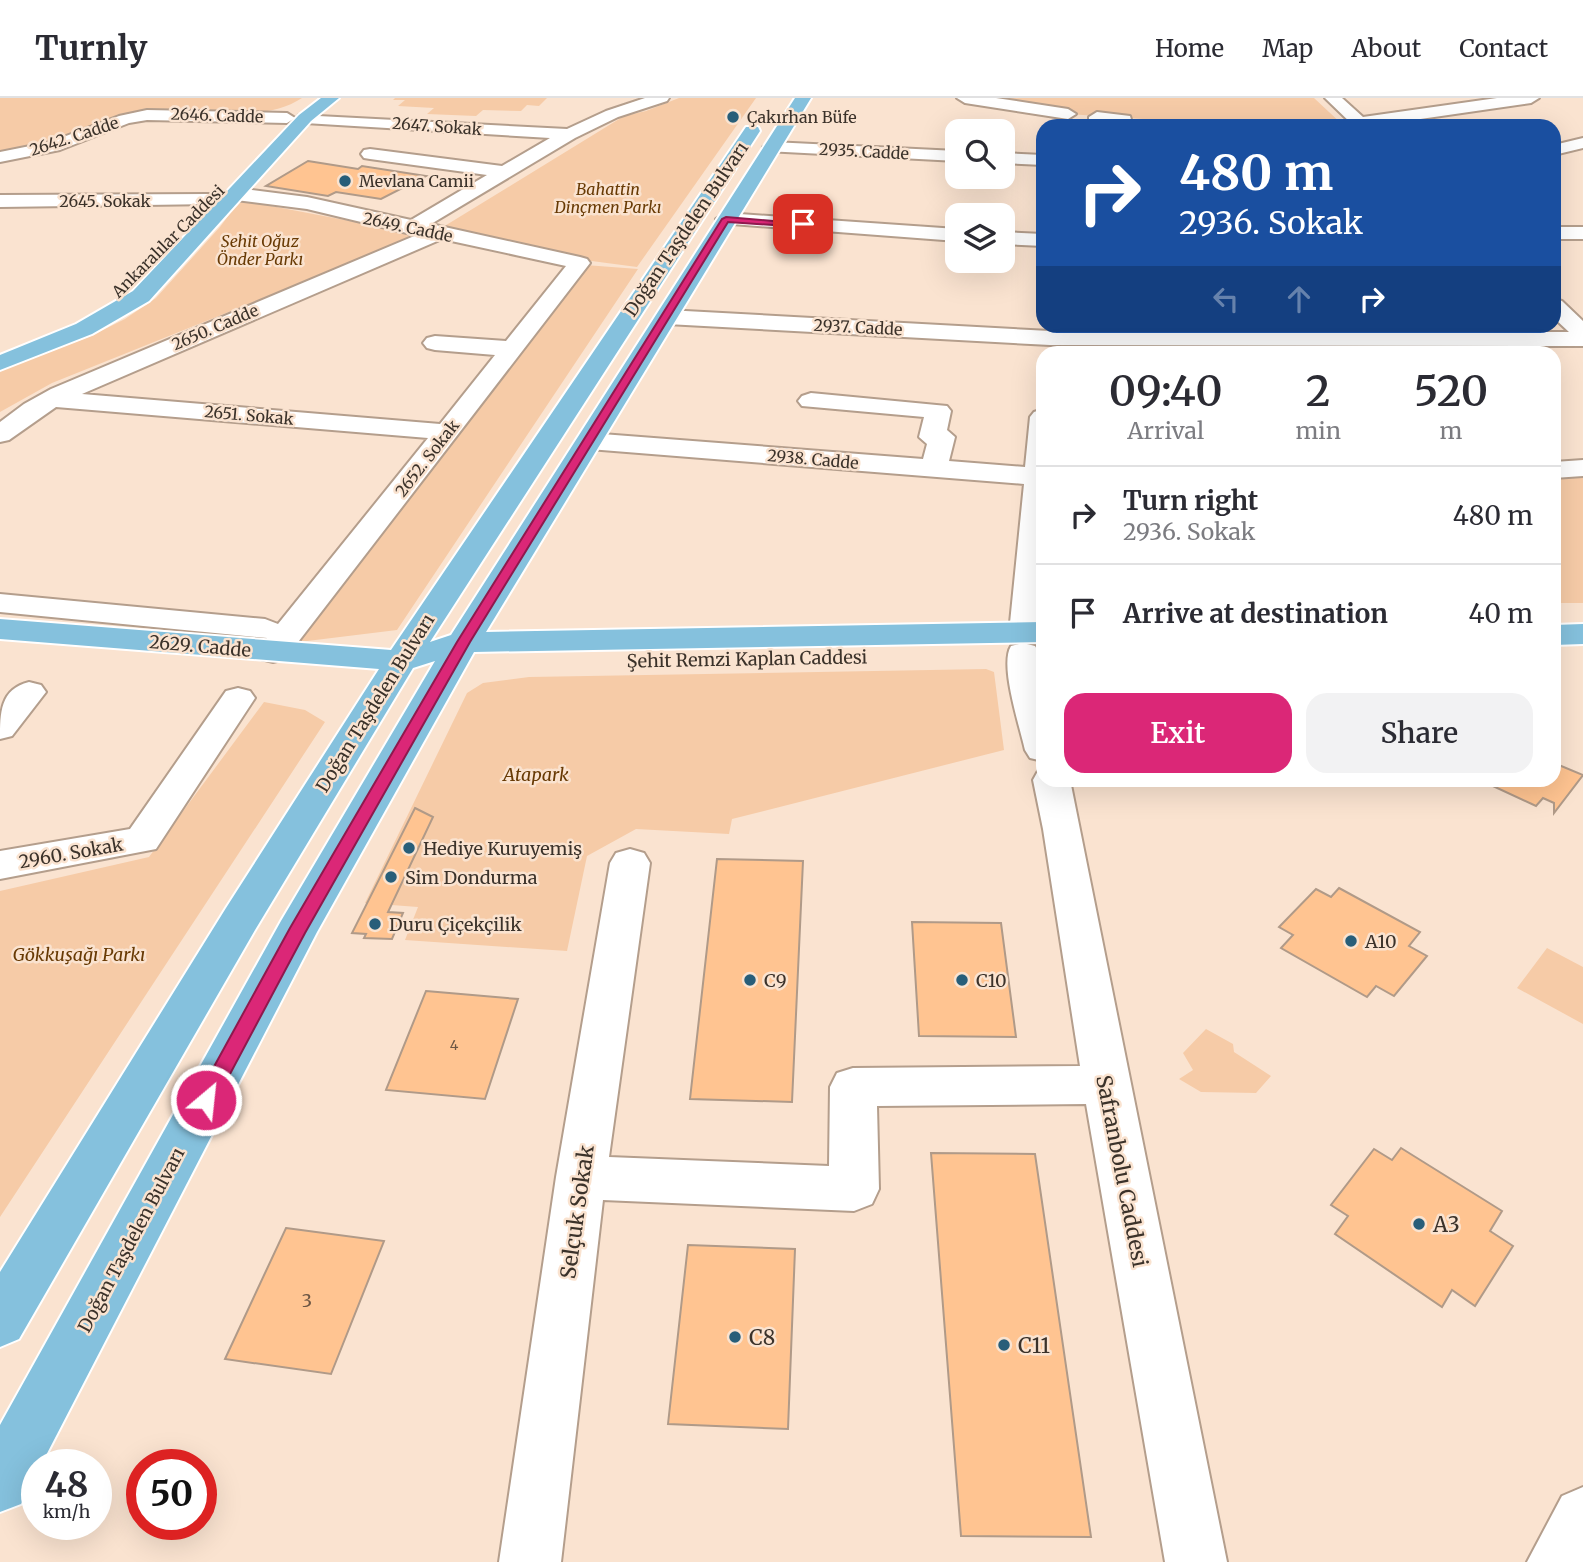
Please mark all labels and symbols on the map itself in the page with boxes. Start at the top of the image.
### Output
street label: 2646. Cadde [170,103,264,127]
place label: Çakırhan Büfe [747,107,857,127]
marker: Çakırhan Büfe [725,109,741,125]
street label: 2642. Cadde [27,112,121,160]
street label: 2647. Sokak [391,113,483,139]
street label: Doğan Taşdelen Bulvarı [619,137,753,321]
street label: 2935. Cadde [819,139,909,163]
place label: Mevlana Camii [359,171,474,191]
marker: Mevlana Camii [337,173,353,189]
park label: Bahattin Dinçmen Parkı [554,179,661,217]
street label: Ankaralılar Caddesi [107,181,228,302]
street label: 2645. Sokak [59,191,152,211]
pin [773,194,833,254]
street label: 2649. Cadde [361,208,455,246]
park label: Şehit Oğuz Önder Parkı [217,231,303,269]
street label: 2650. Cadde [169,300,261,354]
street label: 2937. Cadde [813,315,903,339]
street label: 2651. Sokak [204,401,295,429]
street label: 2652. Sokak [391,415,464,500]
street label: 2938. Cadde [767,445,859,473]
street label: Doğan Taşdelen Bulvarı [311,609,439,796]
street label: 2629. Cadde [148,630,252,662]
street label: Şehit Remzi Kaplan Caddesi [626,645,868,673]
park label: Atapark [501,763,569,786]
street label: 2960. Sokak [17,832,125,873]
place label: Hediye Kuruyemiş [423,837,582,860]
marker: Hediye Kuruyemiş [401,840,417,856]
place label: Sim Dondurma [405,866,538,889]
marker: Sim Dondurma [383,869,399,885]
place label: Duru Çiçekçilik [389,913,522,936]
marker: Duru Çiçekçilik [367,916,383,932]
place label: A10 [1364,930,1397,953]
marker: A10 [1343,933,1359,949]
park label: Gökkuşağı Parkı [13,943,145,966]
place label: C9 [764,969,787,992]
place label: C10 [976,969,1007,992]
marker: C9 [742,972,758,988]
marker: C10 [954,972,970,988]
house number: 4 [450,1036,459,1054]
position arrow [169,1063,243,1137]
street label: Safranbolu Caddesi [1090,1073,1154,1269]
street label: Selçuk Sokak [554,1143,600,1281]
street label: Doğan Taşdelen Bulvarı [73,1144,190,1336]
place label: A3 [1432,1211,1460,1238]
marker: A3 [1411,1216,1427,1232]
house number: 3 [302,1289,312,1312]
place label: C8 [749,1324,775,1351]
marker: C8 [727,1329,743,1345]
place label: C11 [1018,1332,1050,1359]
marker: C11 [996,1337,1012,1353]
speed limit sign: 50 [126,1449,217,1540]

